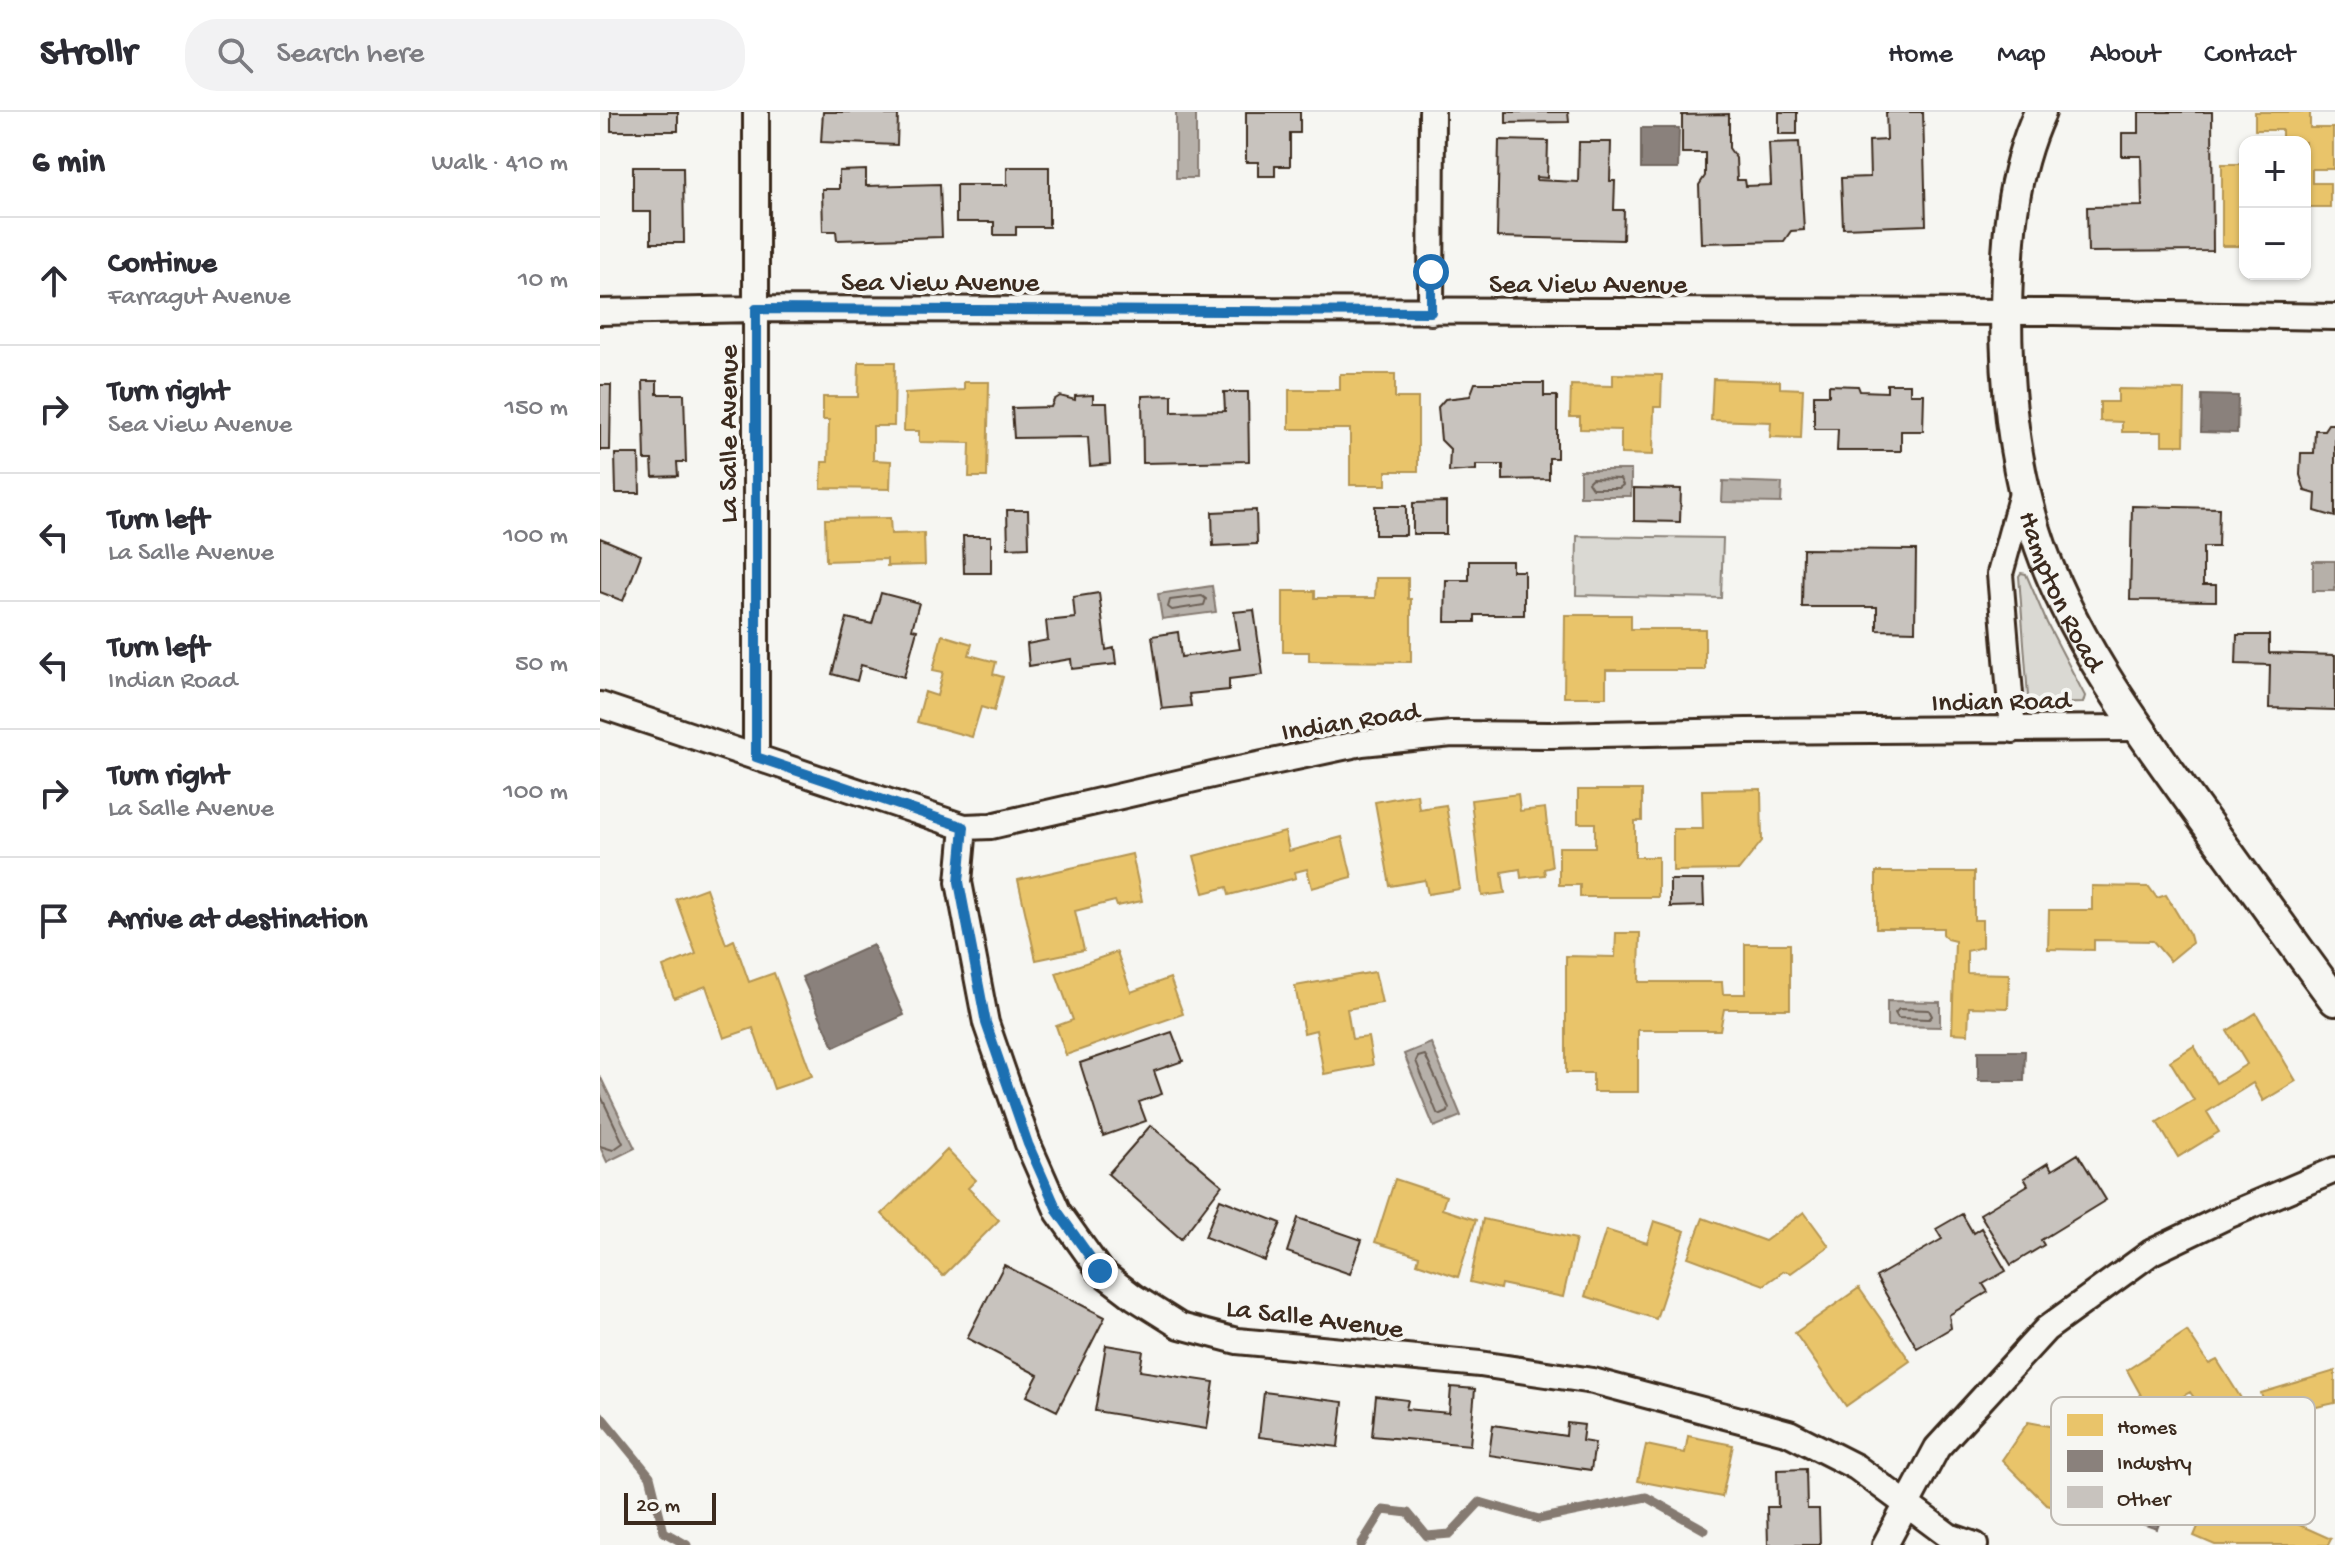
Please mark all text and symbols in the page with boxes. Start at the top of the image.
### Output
search box [185,19,745,91]
text: Strollr [40,33,137,77]
icon: search [213,33,257,77]
text: Search here [277,38,424,73]
text: Home [1888,39,1953,72]
text: Map [1997,39,2046,72]
text: About [2090,39,2160,72]
text: Contact [2204,39,2295,72]
map controls [2239,136,2311,280]
button: + [2239,136,2311,208]
text: 6 min [32,144,105,184]
text: Walk · 410 m [431,149,568,180]
button: − [2239,208,2311,280]
text: Continue [108,248,217,283]
route start [1413,254,1449,290]
icon: ahead [32,259,76,303]
text: 10 m [518,266,568,297]
street label: Sea View Avenue [841,268,1040,301]
street label: Sea View Avenue [1489,270,1688,303]
text: Farragut Avenue [108,283,291,314]
street label: La Salle Avenue [714,344,747,523]
text: Turn right [108,376,228,411]
icon: right [32,387,76,431]
text: 150 m [504,394,568,425]
text: Sea View Avenue [108,411,292,442]
text: Turn left [108,504,209,539]
street label: Hampton Road [2009,508,2111,681]
icon: left [32,515,76,559]
text: 100 m [503,522,568,553]
text: La Salle Avenue [108,539,274,570]
text: Turn left [108,632,209,667]
icon: left [32,643,76,687]
text: 50 m [515,650,568,681]
text: Indian Road [108,667,237,698]
street label: Indian Road [1931,686,2074,721]
street label: Indian Road [1279,696,1425,751]
text: Turn right [108,760,228,795]
icon: right [32,771,76,815]
text: 100 m [503,778,568,809]
text: La Salle Avenue [108,795,274,826]
icon: arrive [32,899,76,943]
text: Arrive at destination [108,904,368,939]
route end [1082,1253,1118,1289]
street label: La Salle Avenue [1224,1293,1406,1348]
legend [2051,1397,2315,1525]
text: Homes [2117,1416,2177,1442]
text: Industry [2117,1452,2192,1478]
text: Other [2117,1488,2172,1514]
scale bar [624,1489,716,1525]
text: 20 m [636,1494,680,1520]

